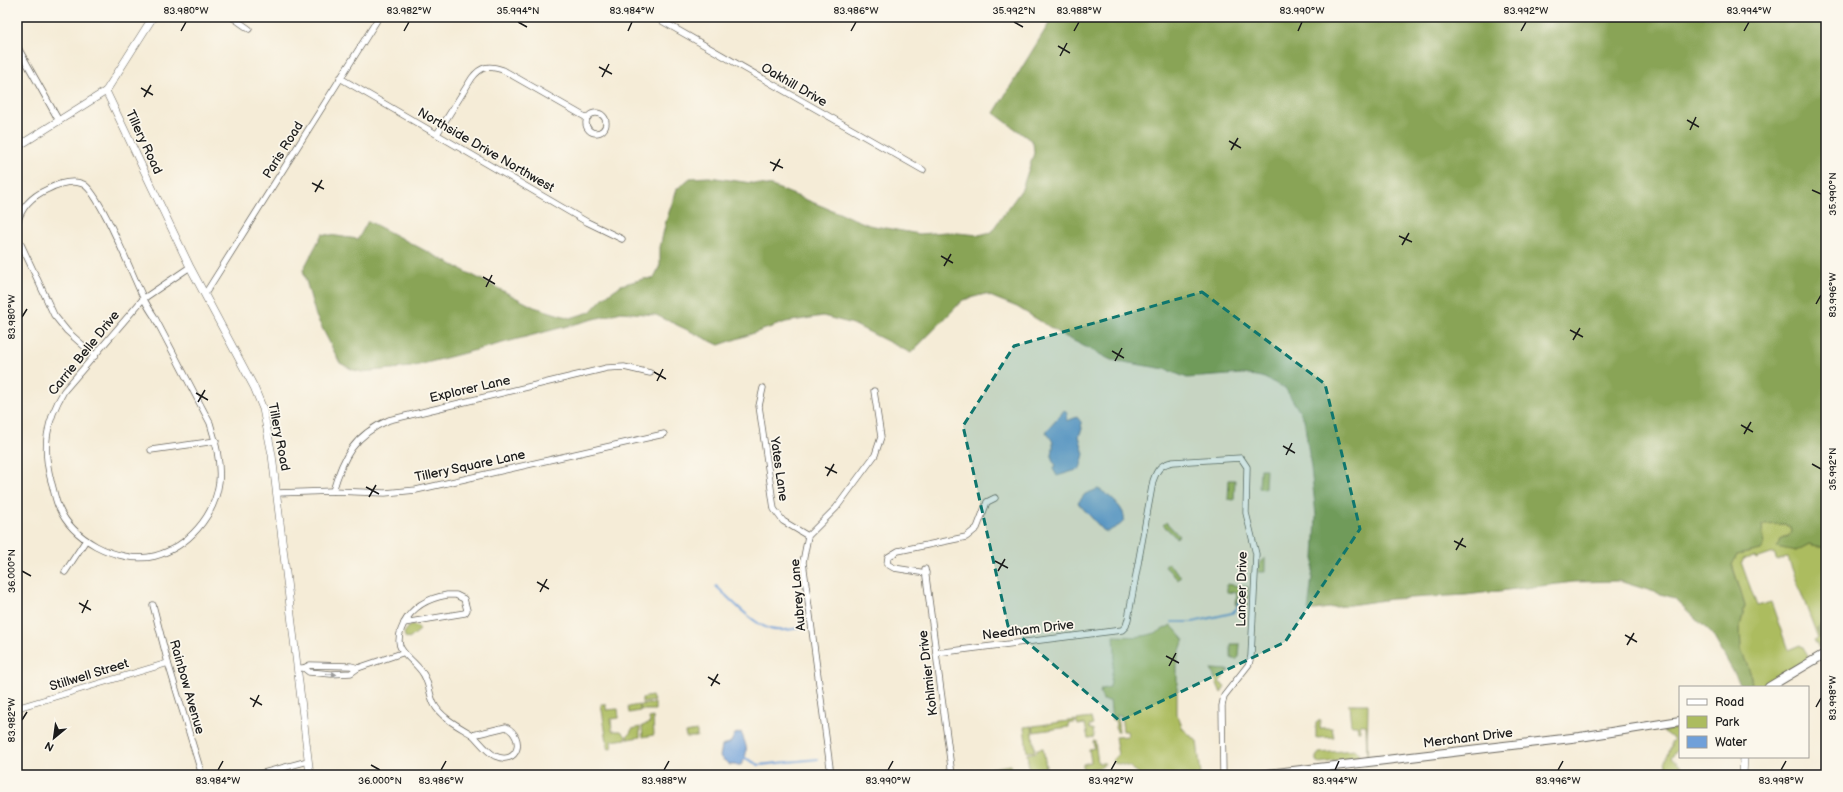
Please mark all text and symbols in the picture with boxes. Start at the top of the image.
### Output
text: 83.980°W [163,5,209,17]
text: 83.982°W [387,5,431,17]
text: 35.994°N [496,5,540,17]
text: 83.984°W [610,5,654,17]
text: 83.986°W [833,5,879,17]
text: 35.992°N [992,5,1036,17]
text: 83.988°W [1056,5,1102,17]
text: 83.990°W [1279,5,1325,17]
text: 83.992°W [1504,5,1548,17]
text: 83.994°W [1727,5,1771,17]
street label: Oakhill Drive [758,60,830,110]
street label: Northside Drive Northwest [415,104,557,196]
street label: Tillery Road [122,107,166,177]
street label: Paris Road [259,119,307,181]
text: 35.990°N [1827,172,1839,216]
text: 83.996°W [1827,272,1839,318]
text: 83.980°W [6,294,18,340]
street label: Carrie Belle Drive [45,307,123,399]
street label: Explorer Lane [428,372,512,406]
street label: Tillery Road [265,402,293,472]
street label: Yates Lane [766,435,791,502]
street label: Tillery Square Lane [413,446,527,486]
text: 35.992°N [1827,447,1839,491]
text: 36.000°N [6,549,18,593]
street label: Lancer Drive [1233,551,1251,627]
street label: Aubrey Lane [787,558,809,632]
street label: Needham Drive [981,616,1075,644]
street label: Kohlmier Drive [915,629,941,717]
street label: Rainbow Avenue [166,638,208,736]
street label: Stillwell Street [48,655,130,695]
one-way arrow [325,670,337,677]
text: 83.998°W [1827,675,1839,721]
legend [1679,686,1809,758]
text: Road [1715,695,1744,710]
text: 83.982°W [6,698,18,742]
text: Park [1715,715,1739,730]
north arrow [34,718,74,758]
street label: Merchant Drive [1422,725,1514,751]
text: Water [1715,735,1747,750]
text: N [43,739,56,754]
text: 83.984°W [196,775,240,787]
text: 36.000°N [358,775,402,787]
text: 83.986°W [418,775,464,787]
text: 83.988°W [641,775,687,787]
text: 83.990°W [865,775,911,787]
text: 83.992°W [1089,775,1133,787]
text: 83.994°W [1313,775,1357,787]
text: 83.996°W [1535,775,1581,787]
text: 83.998°W [1758,775,1804,787]

